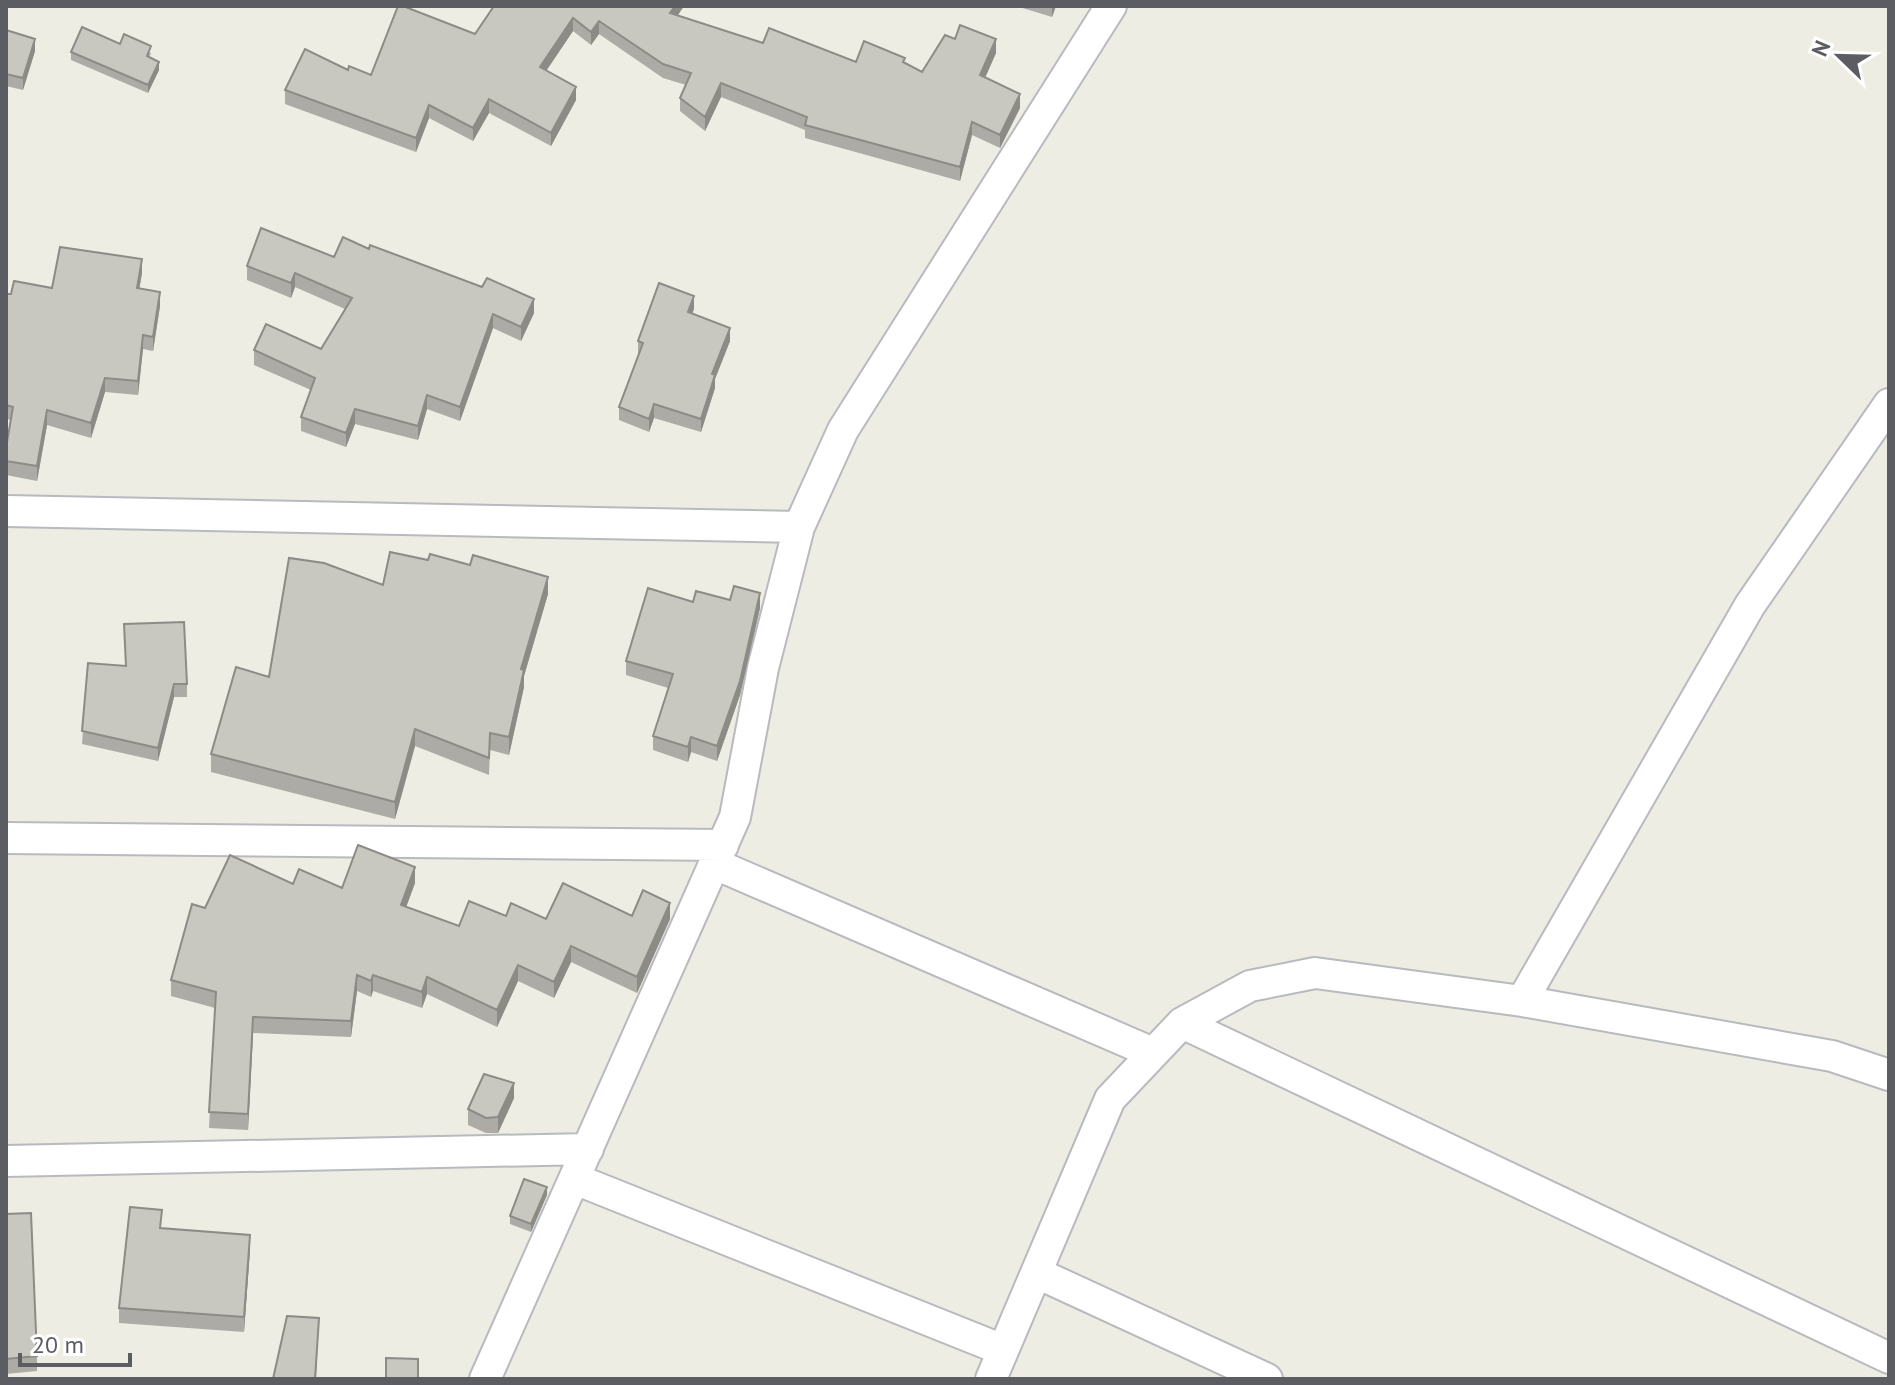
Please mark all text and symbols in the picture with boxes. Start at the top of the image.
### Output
north arrow [1799,16,1879,96]
text: N [1805,36,1836,60]
scale bar [20,1317,130,1367]
text: 20 m [32,1329,84,1360]

